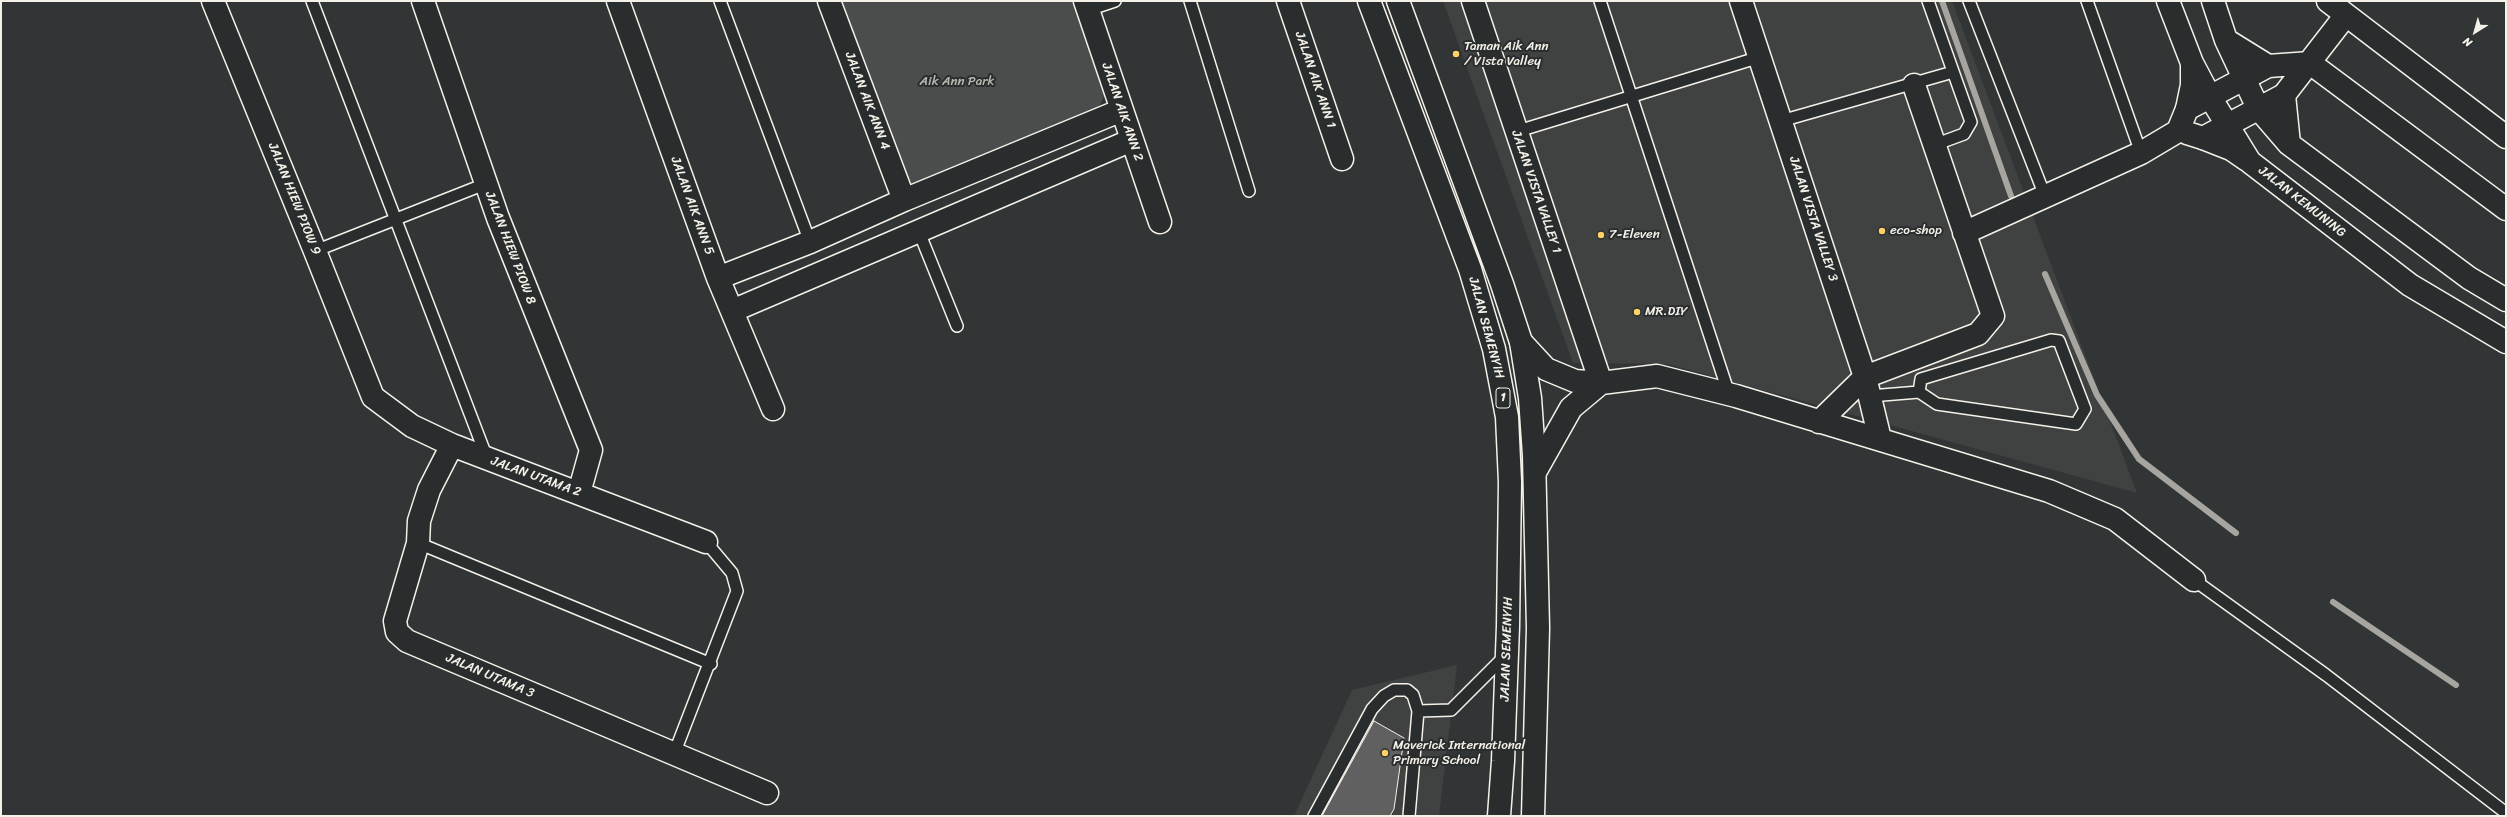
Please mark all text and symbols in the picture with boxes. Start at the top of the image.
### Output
north arrow [2455,12,2495,52]
street label: JALAN AIK ANN 1 [1291,30,1339,130]
text: N [2459,32,2476,52]
place label: Taman Aik Ann / Vista Valley [1464,39,1548,70]
marker: Taman Aik Ann / Vista Valley [1451,49,1461,59]
street label: JALAN AIK ANN 4 [841,50,893,152]
street label: JALAN AIK ANN 2 [1098,61,1146,163]
park label: Aik Ann Park [920,74,994,90]
street label: JALAN VISTA VALLEY 1 [1508,128,1564,256]
street label: JALAN HIEW PIOW 9 [264,141,324,257]
street label: JALAN VISTA VALLEY 3 [1785,154,1841,284]
street label: JALAN AIK ANN 5 [667,155,717,257]
street label: JALAN KEMUNING [2255,163,2349,241]
street label: JALAN HIEW PIOW 8 [481,189,539,307]
place label: eco-shop [1890,223,1942,239]
marker: eco-shop [1877,226,1887,236]
place label: 7-Eleven [1609,227,1660,243]
marker: 7-Eleven [1596,230,1606,240]
street label: JALAN SEMENYIH [1465,275,1507,381]
place label: MR.DIY [1645,304,1688,320]
marker: MR.DIY [1632,307,1642,317]
road number: 1 [1496,388,1510,408]
street label: JALAN UTAMA 2 [489,453,583,501]
street label: JALAN SEMENYIH [1497,596,1517,702]
street label: JALAN UTAMA 3 [444,650,536,702]
place label: Maverick International Primary School [1393,738,1525,769]
marker: Maverick International Primary School [1380,748,1390,758]

